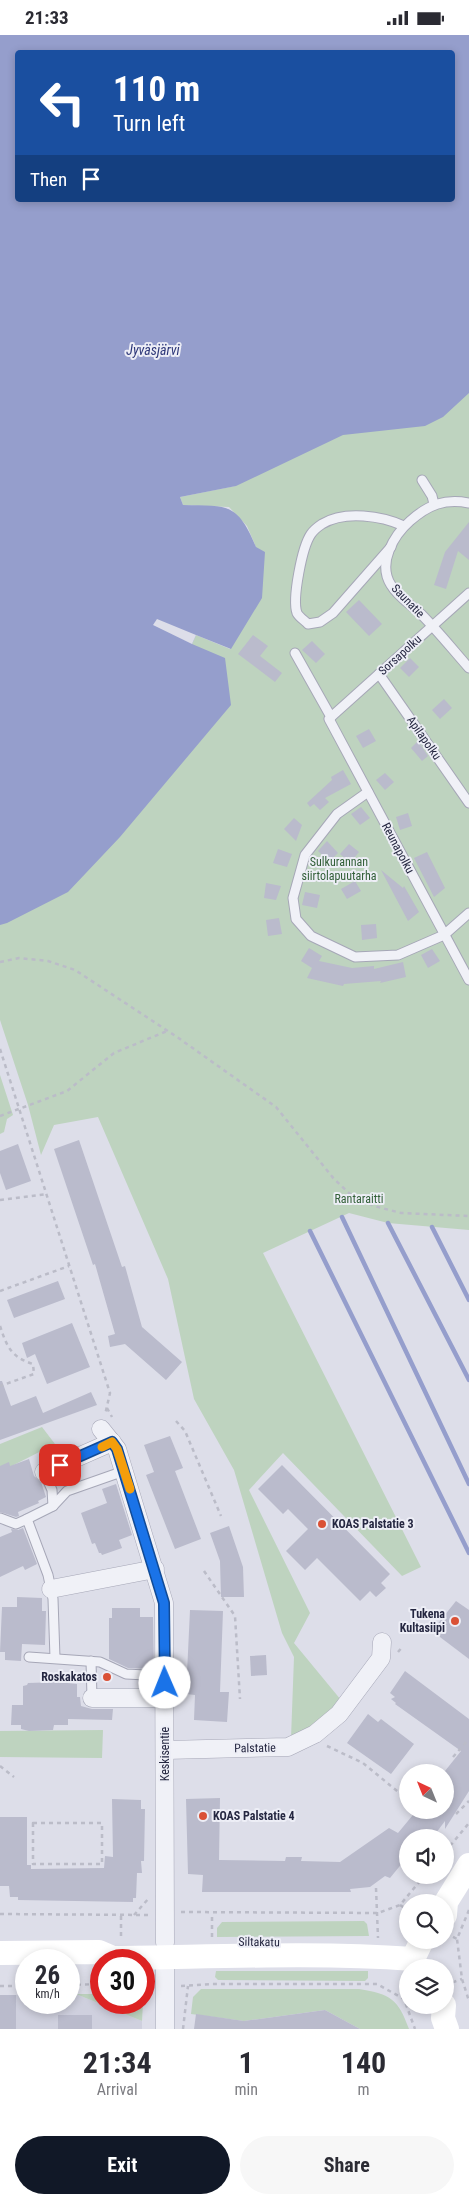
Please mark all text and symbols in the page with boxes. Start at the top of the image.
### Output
text: 21:33 [25,6,69,29]
text: 110 m [113,69,200,110]
icon: left [30,70,95,135]
text: Turn left [113,111,185,136]
icon: arrive [77,165,105,193]
text: Then [30,168,67,191]
water label: Jyväsjärvi [126,342,181,358]
street label: Saunatie [389,581,428,621]
street label: Sorsapolku [376,632,425,678]
street label: Apilapolku [404,714,444,763]
street label: Reunapolku [379,820,417,876]
park label: Sulkurannan siirtolapuutarha [302,855,377,883]
park label: Rantaraitti [334,1192,384,1206]
pin [39,1444,81,1486]
icon: arrive [46,1451,74,1479]
place label: KOAS Palstatie 3 [332,1517,413,1531]
marker: KOAS Palstatie 3 [316,1518,328,1530]
place label: Tukena Kultasiipi [400,1607,445,1635]
marker: Tukena Kultasiipi [449,1615,461,1627]
position arrow [138,1656,190,1708]
place label: Roskakatos [41,1670,98,1684]
marker: Roskakatos [101,1671,113,1683]
street label: Keskisentie [158,1726,172,1781]
street label: Palstatie [234,1741,276,1755]
north arrow [399,1764,454,1819]
map controls [399,1764,454,2014]
place label: KOAS Palstatie 4 [213,1809,294,1823]
marker: KOAS Palstatie 4 [197,1810,209,1822]
button: sound [399,1829,454,1884]
button: search [399,1894,454,1949]
street label: Siltakatu [238,1935,280,1949]
speed limit sign: 30 [90,1949,155,2014]
button: layers [399,1959,454,2014]
text: 26 [35,1961,60,1990]
text: km/h [35,1987,60,2001]
text: 21:34 [83,2045,152,2080]
text: 1 [239,2045,254,2080]
text: 140 [341,2045,386,2080]
text: Arrival [97,2080,138,2099]
text: min [234,2080,258,2099]
text: m [357,2080,369,2099]
button: Exit [15,2136,230,2194]
button: Share [240,2136,454,2194]

